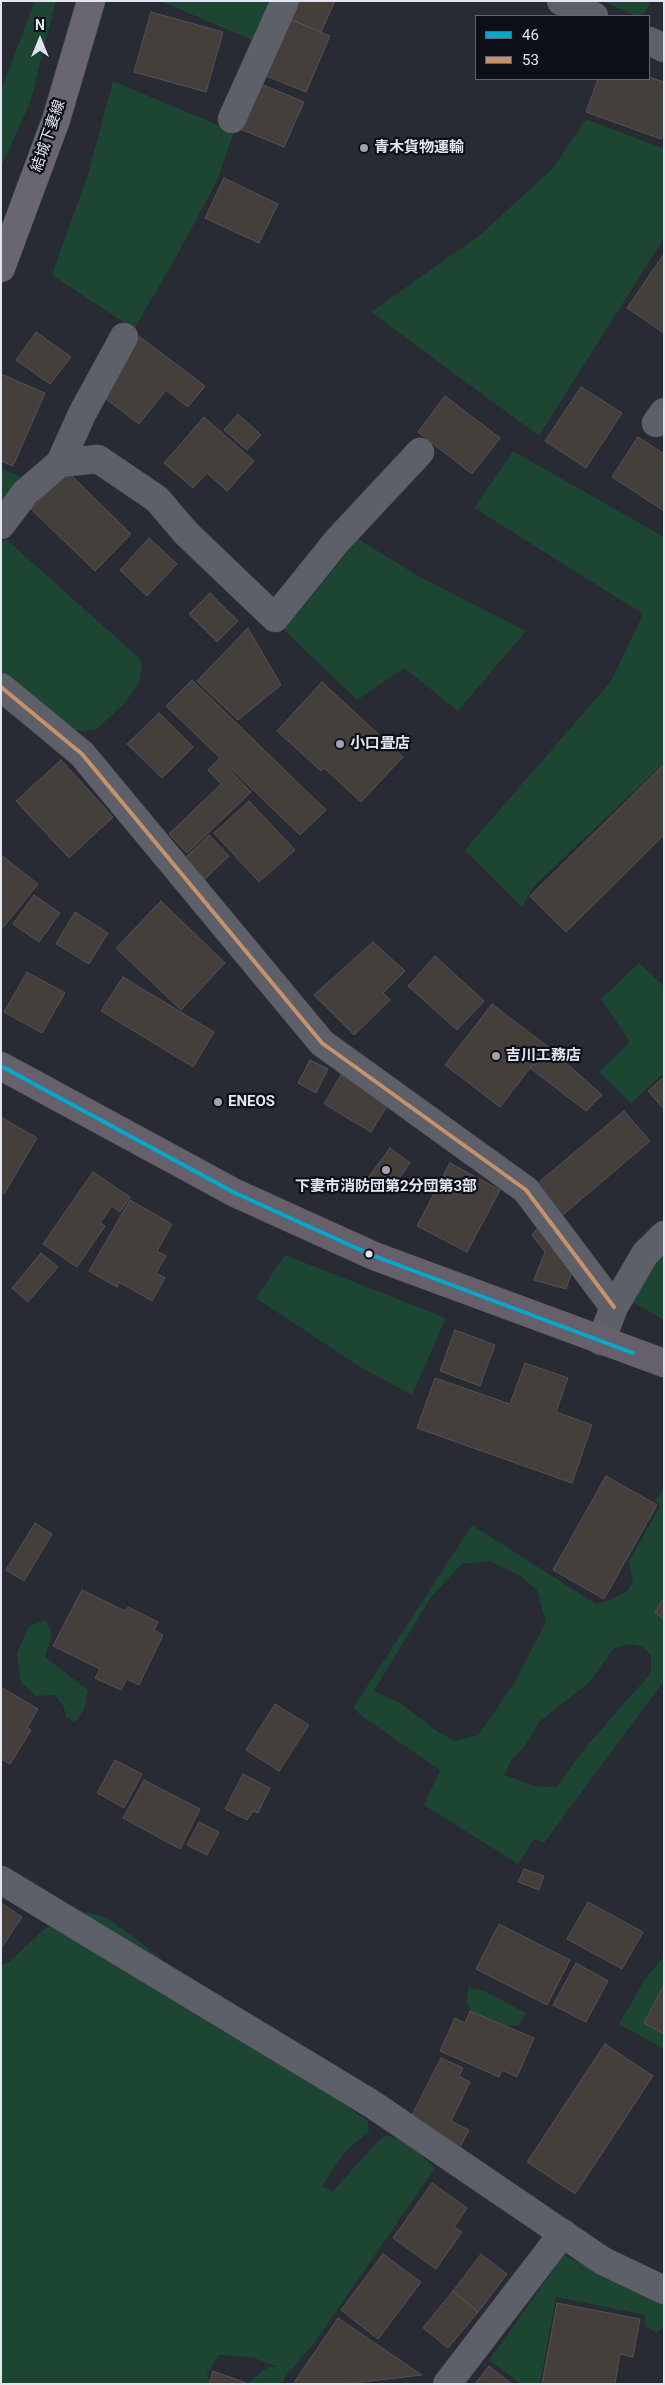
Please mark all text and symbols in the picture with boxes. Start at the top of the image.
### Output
north arrow [15,15,65,65]
legend [475,15,650,80]
text: N [35,17,45,33]
text: 46 [522,26,539,44]
text: 53 [522,51,539,69]
street label: 結城下妻線 [28,98,70,174]
place label: 青木貨物運輸 [374,139,464,157]
marker: 青木貨物運輸 [358,142,370,154]
place label: 小口畳店 [350,735,410,753]
marker: 小口畳店 [334,738,346,750]
place label: 吉川工務店 [506,1047,581,1065]
marker: 吉川工務店 [490,1050,502,1062]
place label: ENEOS [228,1093,275,1111]
marker: ENEOS [212,1096,224,1108]
marker: 下妻市消防団第2分団第3部 [380,1164,392,1176]
place label: 下妻市消防団第2分団第3部 [295,1178,477,1196]
unlabelled marker [364,1249,374,1259]

